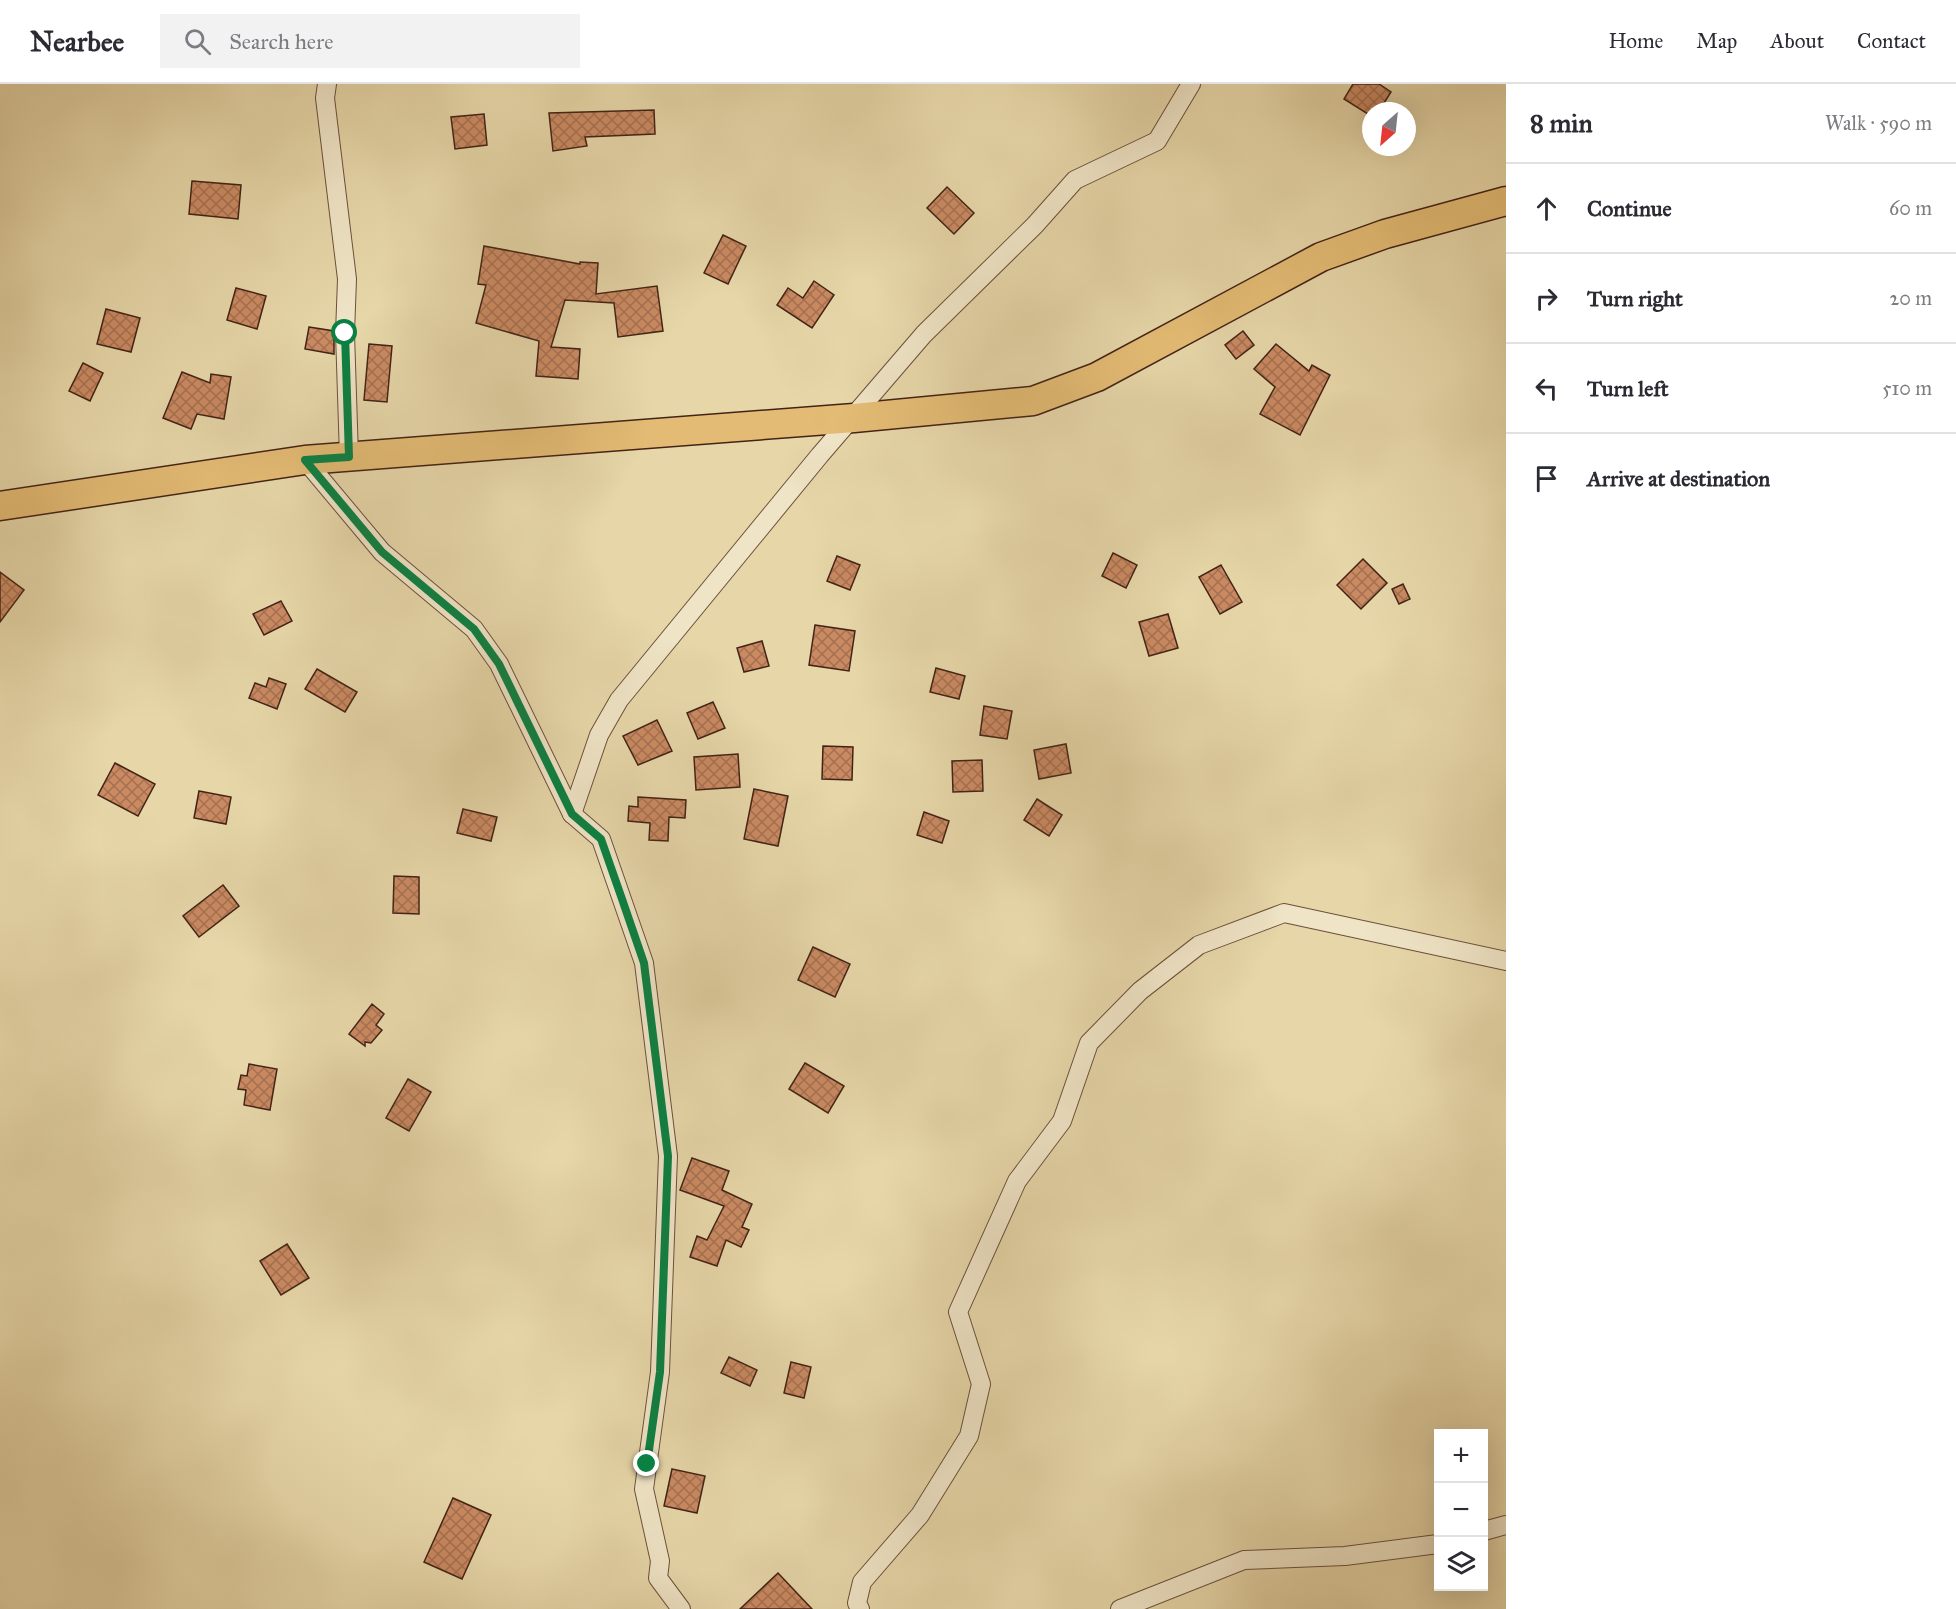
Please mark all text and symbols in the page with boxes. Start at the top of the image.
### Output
search box [160,14,580,68]
text: Nearbee [30,24,124,59]
icon: search [181,25,214,58]
text: Search here [229,28,333,55]
text: Home [1608,28,1663,54]
text: Map [1696,28,1737,54]
text: About [1770,28,1824,54]
text: Contact [1857,28,1926,54]
north arrow [1362,102,1416,156]
text: 8 min [1530,107,1593,139]
text: Walk · 590 m [1825,111,1932,135]
icon: ahead [1530,192,1563,225]
text: Continue [1587,195,1672,222]
text: 60 m [1889,196,1932,220]
icon: right [1530,282,1563,315]
text: Turn right [1587,285,1683,312]
text: 20 m [1889,286,1932,310]
route start [331,319,357,345]
icon: left [1530,372,1563,405]
text: Turn left [1587,375,1669,402]
text: 510 m [1882,376,1932,400]
icon: arrive [1530,462,1563,495]
text: Arrive at destination [1587,465,1770,492]
map controls [1434,1429,1488,1591]
button: + [1434,1429,1488,1483]
route end [633,1450,659,1476]
button: − [1434,1483,1488,1537]
button: layers [1434,1537,1488,1591]

